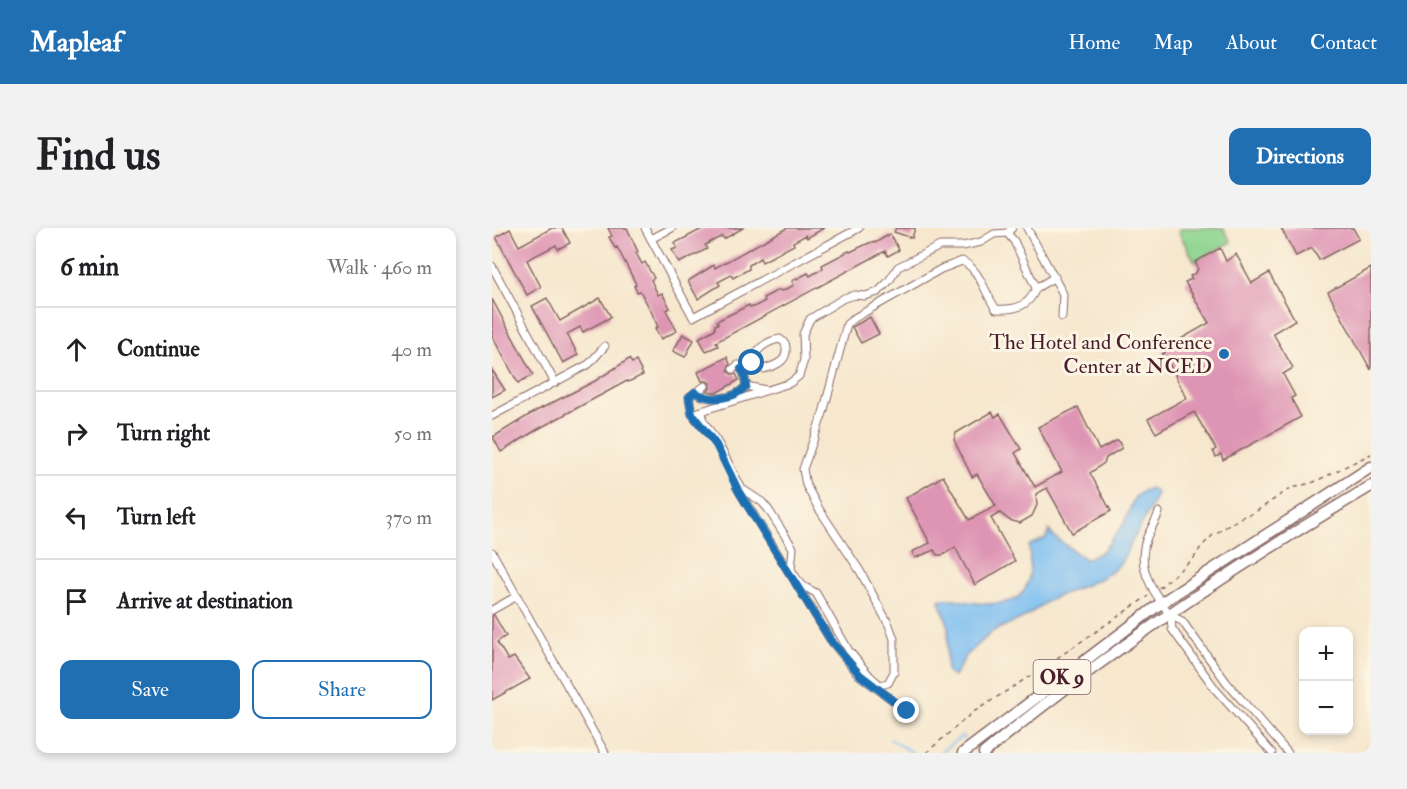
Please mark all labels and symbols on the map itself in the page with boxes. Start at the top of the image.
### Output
place label: The Hotel and Conference Center at NCED [989,329,1212,380]
marker: The Hotel and Conference Center at NCED [1217,347,1231,361]
route start [738,349,764,375]
road number: OK 9 [1034,660,1090,694]
route end [893,697,919,723]

